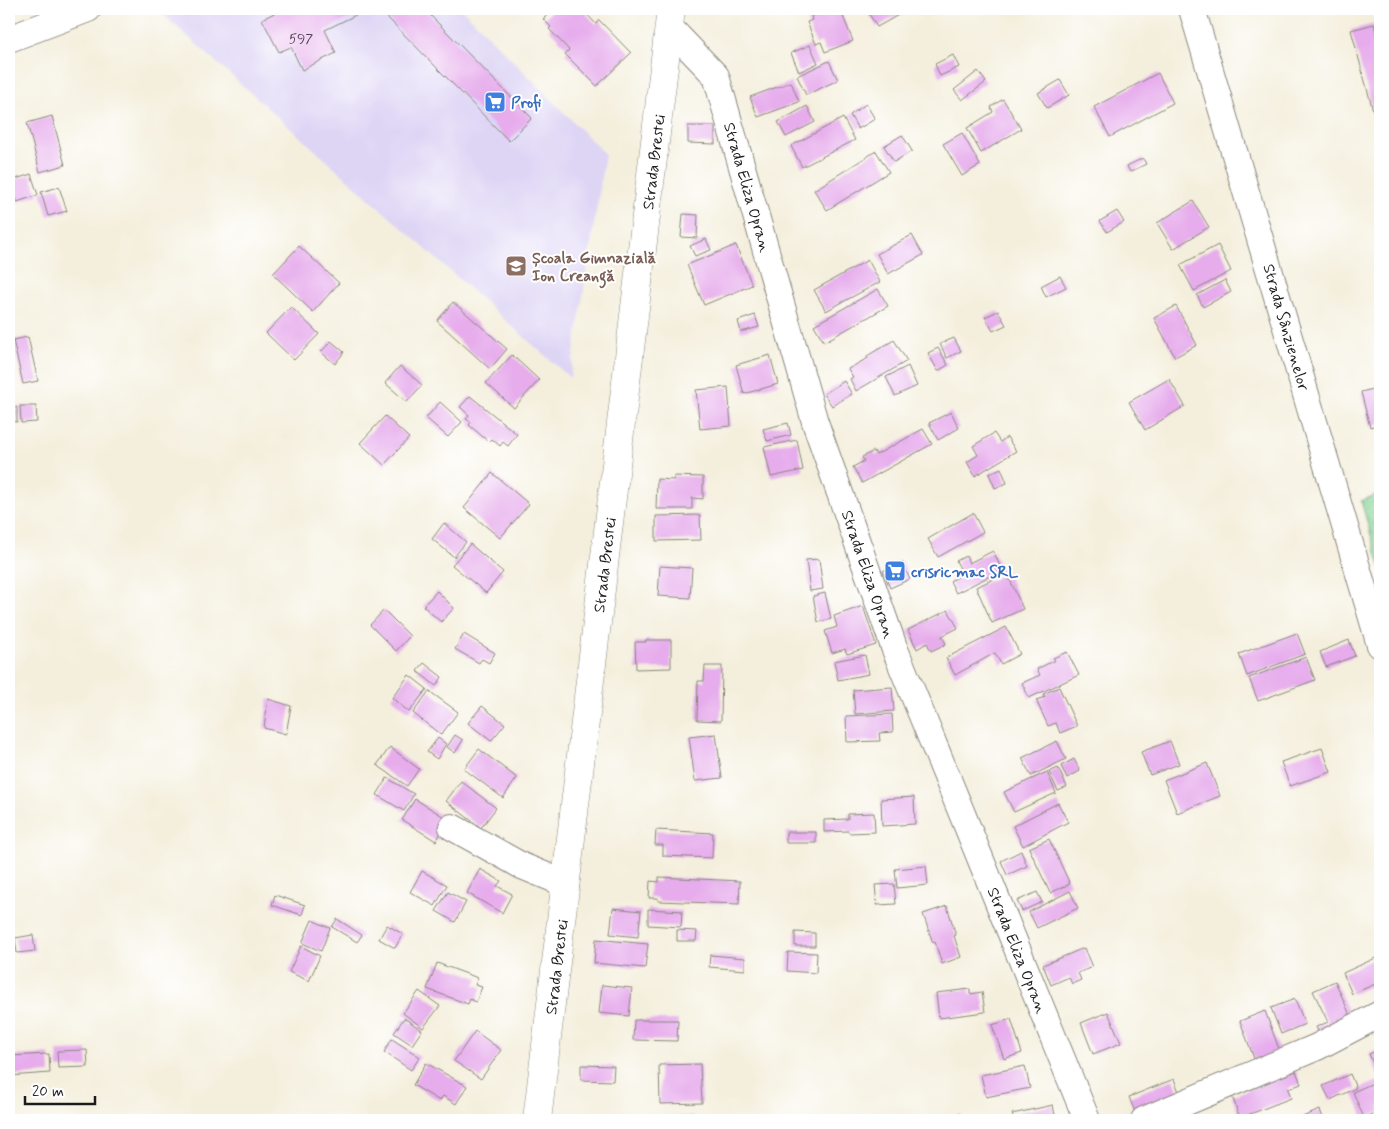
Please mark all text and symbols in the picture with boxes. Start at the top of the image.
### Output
house number: 597 [289,30,313,48]
supermarket icon: Profi [483,90,507,114]
place label: Profi [511,93,541,114]
street label: Strada Brestei [638,113,671,211]
street label: Strada Eliza Opran [718,120,775,255]
place label: Școala Gimnazială Ion Creangă [532,248,656,289]
school or university icon: Școala Gimnazială Ion Creangă [504,254,528,278]
street label: Strada Sânzienelor [1257,262,1314,394]
street label: Strada Eliza Opran [836,508,899,642]
street label: Strada Brestei [589,516,622,614]
supermarket icon: crisricmac SRL [883,559,907,583]
place label: crisricmac SRL [911,562,1019,583]
street label: Strada Eliza Opran [982,884,1052,1017]
street label: Strada Brestei [541,918,574,1016]
scale bar [25,1074,95,1106]
text: 20 m [32,1082,64,1102]

